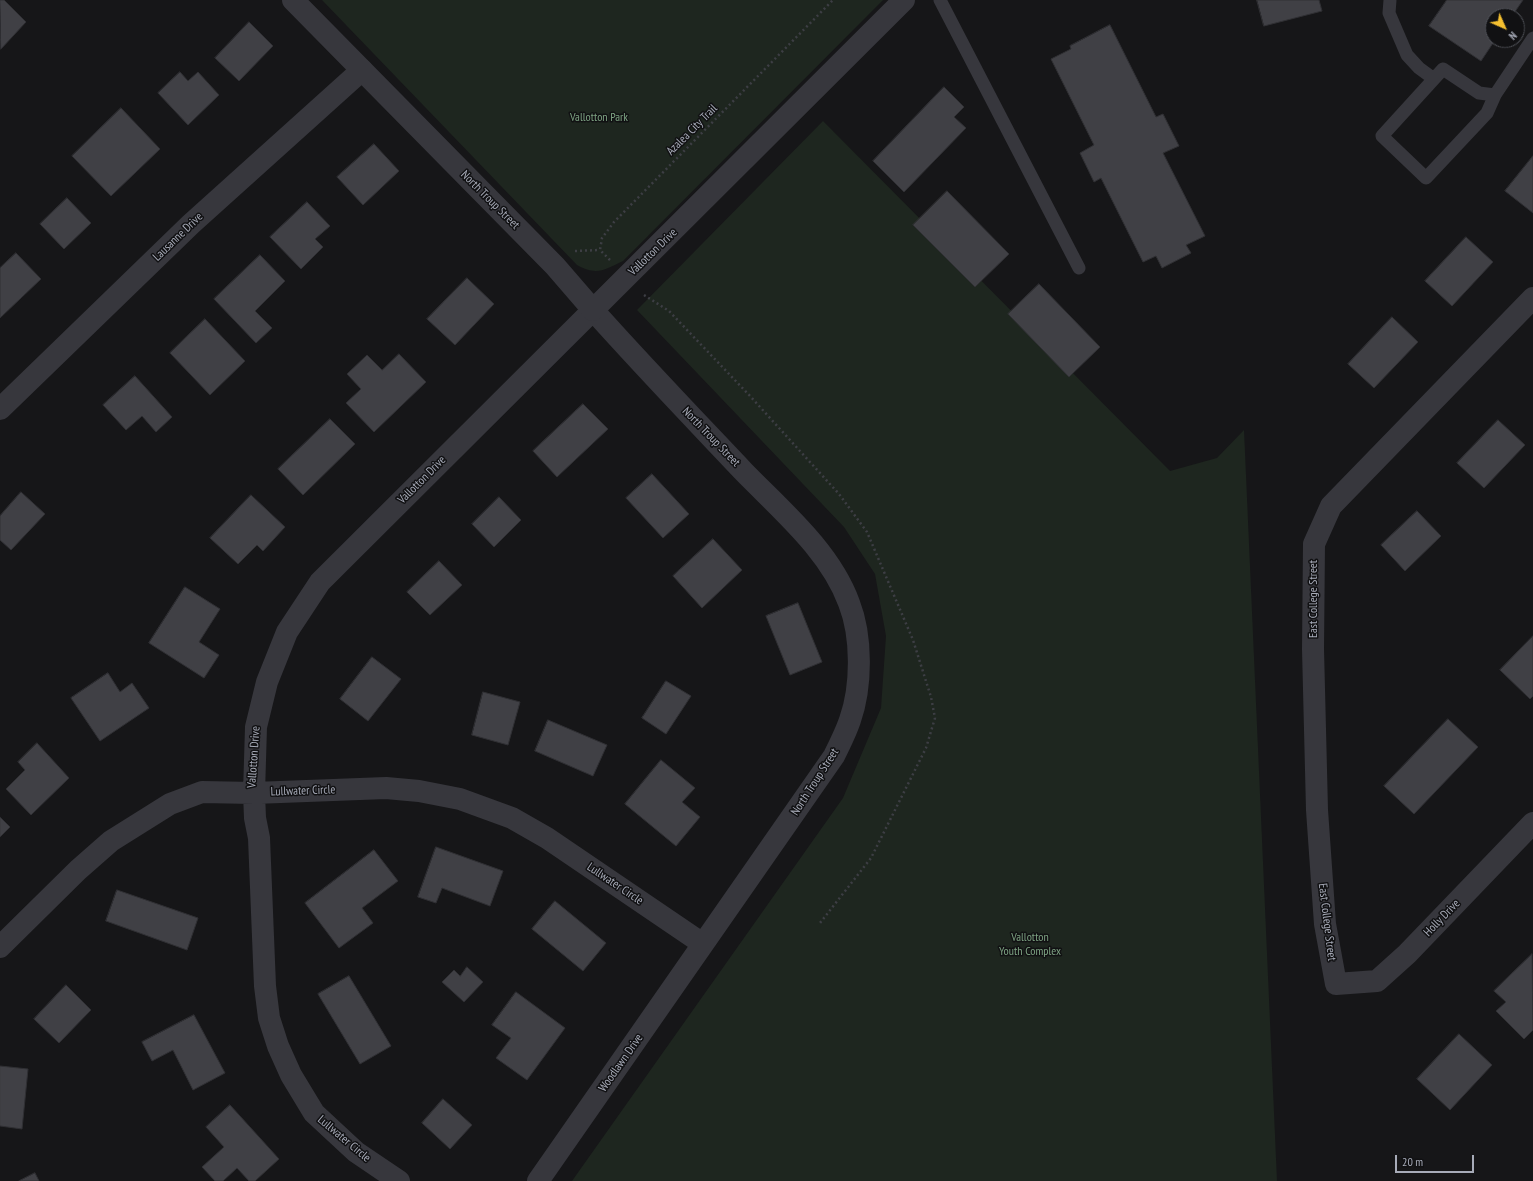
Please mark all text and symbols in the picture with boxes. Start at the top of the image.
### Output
north arrow [1485,8,1525,48]
text: N [1506,29,1520,43]
street label: Azalea City Trail [664,102,720,158]
park label: Vallotton Park [570,111,628,125]
street label: North Troup Street [458,168,522,232]
street label: Lausanne Drive [150,210,206,264]
street label: Vallotton Drive [626,225,680,279]
street label: North Troup Street [679,404,743,470]
street label: Vallotton Drive [395,453,449,507]
street label: East College Street [1307,560,1321,638]
street label: Vallotton Drive [245,726,263,788]
street label: North Troup Street [788,746,842,818]
street label: Lullwater Circle [270,783,336,799]
street label: Lullwater Circle [584,860,646,908]
street label: East College Street [1315,882,1339,962]
street label: Holly Drive [1421,896,1463,940]
park label: Vallotton Youth Complex [999,931,1061,959]
street label: Woodlawn Drive [596,1031,646,1095]
street label: Lullwater Circle [315,1113,373,1165]
scale bar [1397,1147,1476,1173]
text: 20 m [1402,1154,1423,1169]

